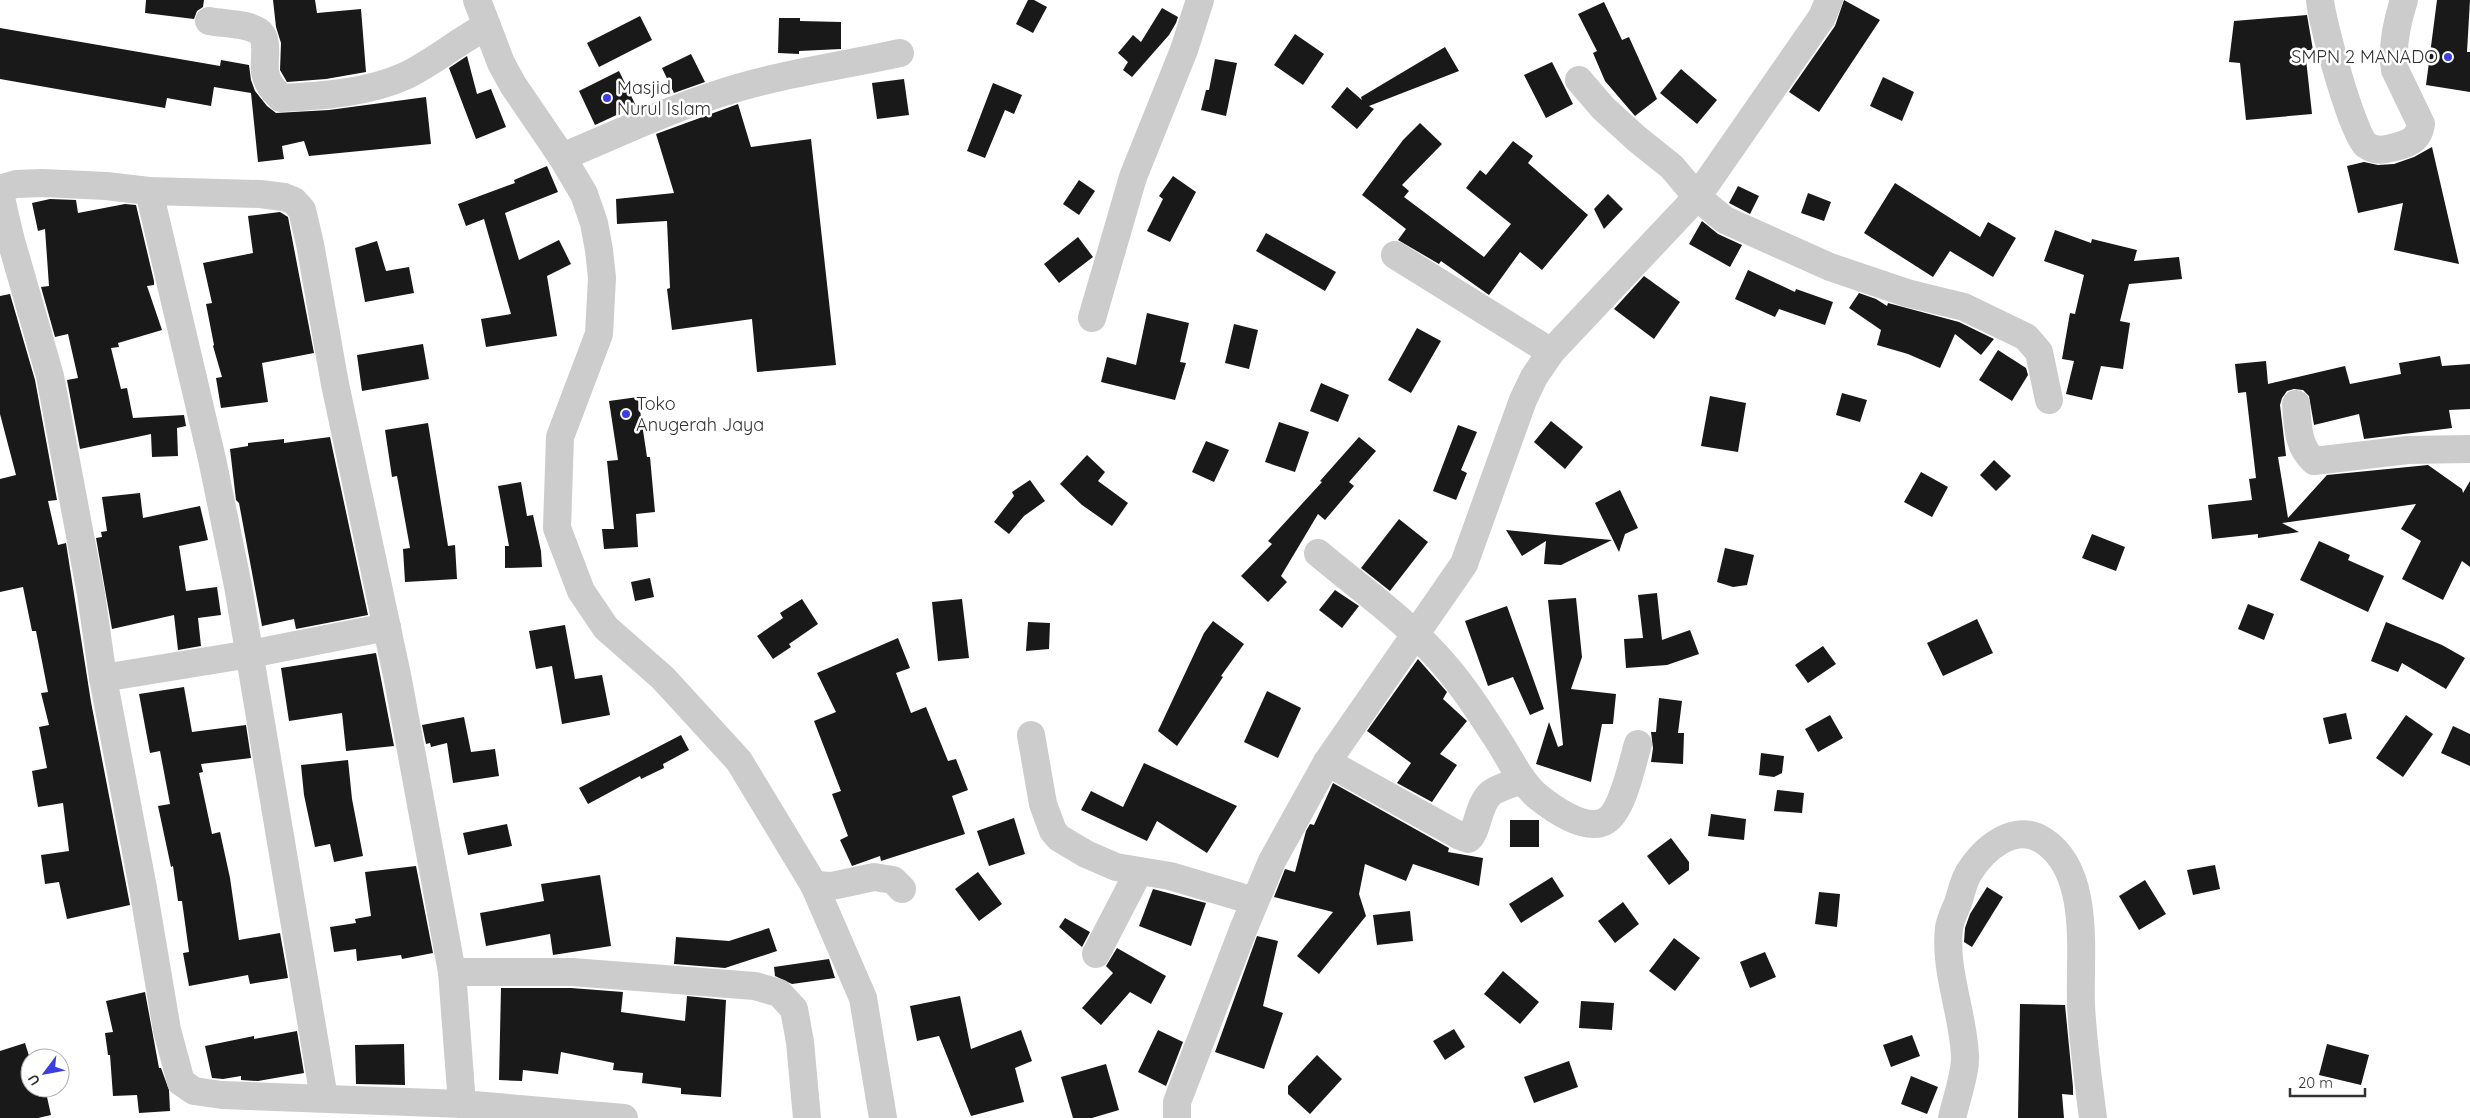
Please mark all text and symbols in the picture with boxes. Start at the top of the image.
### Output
place label: SMPN 2 MANADO [2291,45,2438,68]
marker: SMPN 2 MANADO [2442,51,2454,63]
place label: Masjid Nurul Islam [617,76,711,120]
marker: Masjid Nurul Islam [601,92,613,104]
place label: Toko Anugerah Jaya [636,392,764,436]
marker: Toko Anugerah Jaya [620,408,632,420]
north arrow [20,1048,70,1098]
scale bar [2290,1066,2365,1098]
text: U [24,1071,44,1089]
text: 20 m [2298,1073,2333,1092]

